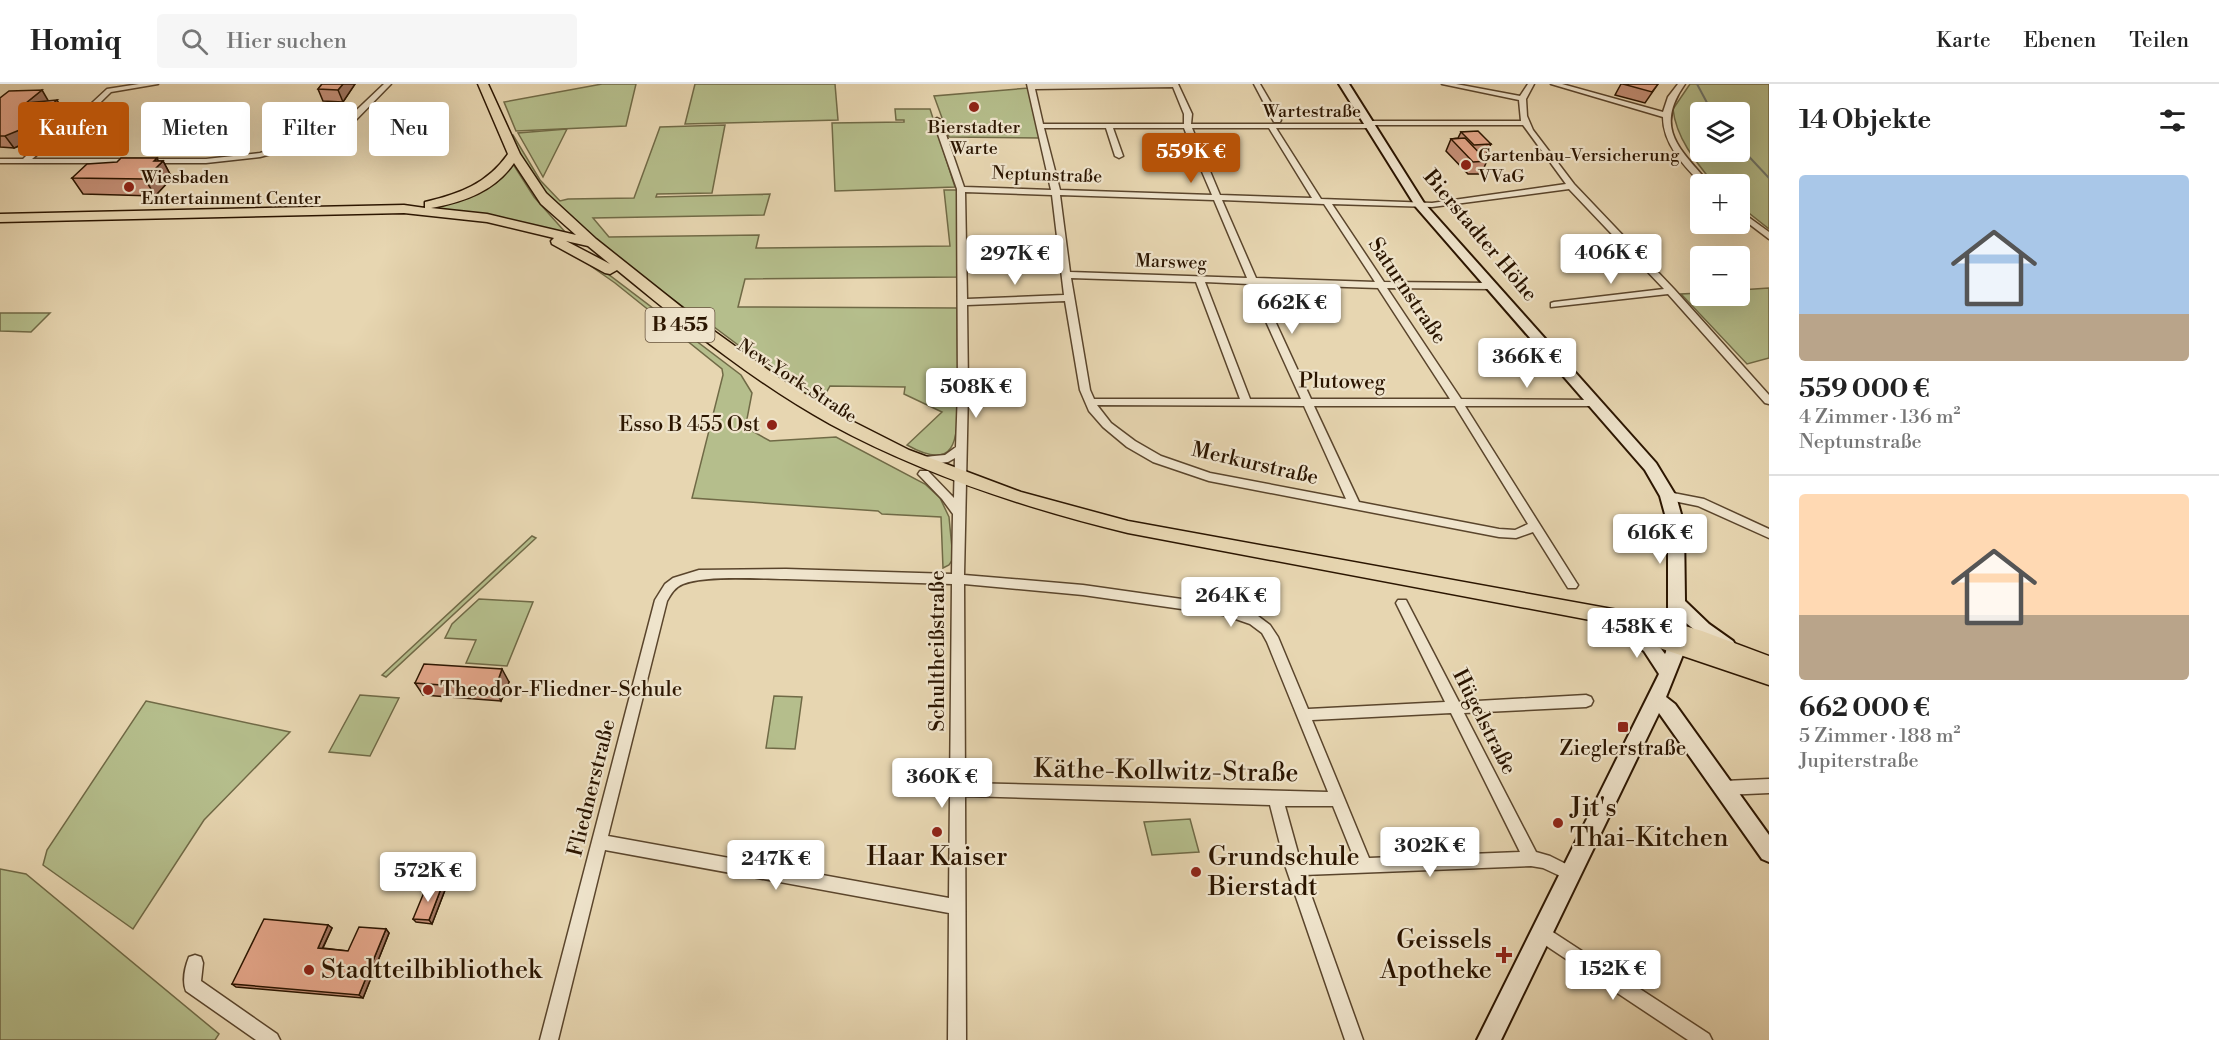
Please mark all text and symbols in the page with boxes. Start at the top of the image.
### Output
search box [157,14,577,68]
text: Homiq [30,24,121,59]
icon: search [178,25,211,58]
text: Hier suchen [226,28,347,55]
text: Karte [1936,28,1991,54]
text: Ebenen [2024,28,2096,54]
text: Teilen [2129,28,2189,54]
marker: Bierstadter Warte [967,100,981,114]
street label: Wartestraße [1262,100,1361,123]
chip: Kaufen [18,102,129,156]
chip: Mieten [141,102,250,156]
chip: Filter [262,102,357,156]
chip: Neu [369,102,449,156]
map controls [1690,102,1750,306]
button: layers [1690,102,1750,162]
text: 14 Objekte [1799,104,1931,136]
icon: filters [2156,104,2189,137]
place label: Bierstadter Warte [927,116,1021,160]
pin: 559K € [1142,133,1240,184]
text: 559K € [1156,140,1226,165]
place label: Gartenbau-Versicherung VVaG [1477,144,1680,188]
marker: Gartenbau-Versicherung VVaG [1459,158,1473,172]
street label: Neptunstraße [991,162,1103,188]
street label: Bierstadter Höhe [1417,164,1543,307]
place label: Wiesbaden Entertainment Center [140,166,321,210]
button: + [1690,174,1750,234]
marker: Wiesbaden Entertainment Center [122,180,136,194]
icon: home [1940,214,2048,322]
street label: Saturnstraße [1362,233,1452,349]
pin: 406K € [1562,234,1660,285]
pin: 297K € [966,235,1064,286]
text: 406K € [1575,241,1647,266]
text: 297K € [980,242,1050,267]
button: − [1690,246,1750,306]
street label: Marsweg [1135,249,1208,275]
pin: 662K € [1243,284,1341,335]
text: 662K € [1257,291,1327,316]
road number: B 455 [646,308,714,342]
street label: New-York-Straße [733,334,861,428]
pin: 366K € [1478,338,1576,389]
text: 366K € [1492,345,1562,370]
pin: 508K € [927,368,1025,419]
street label: Plutoweg [1298,368,1386,396]
text: 559 000 € [1799,373,1930,405]
text: 508K € [940,375,1012,400]
text: 4 Zimmer · 136 m² [1799,405,1960,430]
place label: Esso B 455 Ost [619,412,761,438]
marker: Esso B 455 Ost [765,418,779,432]
text: Neptunstraße [1799,430,1922,455]
street label: Merkurstraße [1189,437,1321,491]
pin: 616K € [1611,514,1709,565]
text: 616K € [1627,521,1693,546]
icon: home [1940,533,2048,641]
street label: Schultheißstraße [925,570,951,732]
pin: 264K € [1182,577,1280,628]
text: 264K € [1195,584,1267,609]
pin: 458K € [1588,608,1686,659]
text: 458K € [1602,615,1672,640]
street label: Hügelstraße [1446,665,1522,779]
place label: Theodor-Fliedner-Schule [440,677,682,703]
marker: Theodor-Fliedner-Schule [421,683,435,697]
text: 662 000 € [1799,692,1930,724]
street label: Fliednerstraße [562,717,622,859]
marker: Zieglerstraße [1616,720,1630,734]
text: 5 Zimmer · 188 m² [1799,724,1960,749]
place label: Zieglerstraße [1560,736,1686,762]
text: Jupiterstraße [1799,749,1919,774]
street label: Käthe-Kollwitz-Straße [1033,753,1299,789]
pin: 360K € [893,758,991,809]
text: 360K € [906,765,978,790]
place label: Jit's Thai-Kitchen [1569,792,1728,854]
marker: Jit's Thai-Kitchen [1551,816,1565,830]
marker: Haar Kaiser [930,825,944,839]
pin: 302K € [1381,827,1479,878]
text: 302K € [1394,834,1466,859]
pin: 247K € [727,840,825,891]
place label: Haar Kaiser [866,841,1008,873]
place label: Grundschule Bierstadt [1207,841,1360,903]
text: 247K € [741,847,811,872]
pin: 572K € [379,852,477,903]
text: 572K € [394,859,462,884]
marker: Grundschule Bierstadt [1189,865,1203,879]
place label: Geissels Apotheke [1379,924,1492,986]
marker: Geissels Apotheke [1497,948,1511,962]
pin: 152K € [1564,950,1662,1001]
place label: Stadtteilbibliothek [321,954,543,986]
text: 152K € [1580,957,1646,982]
marker: Stadtteilbibliothek [302,963,316,977]

